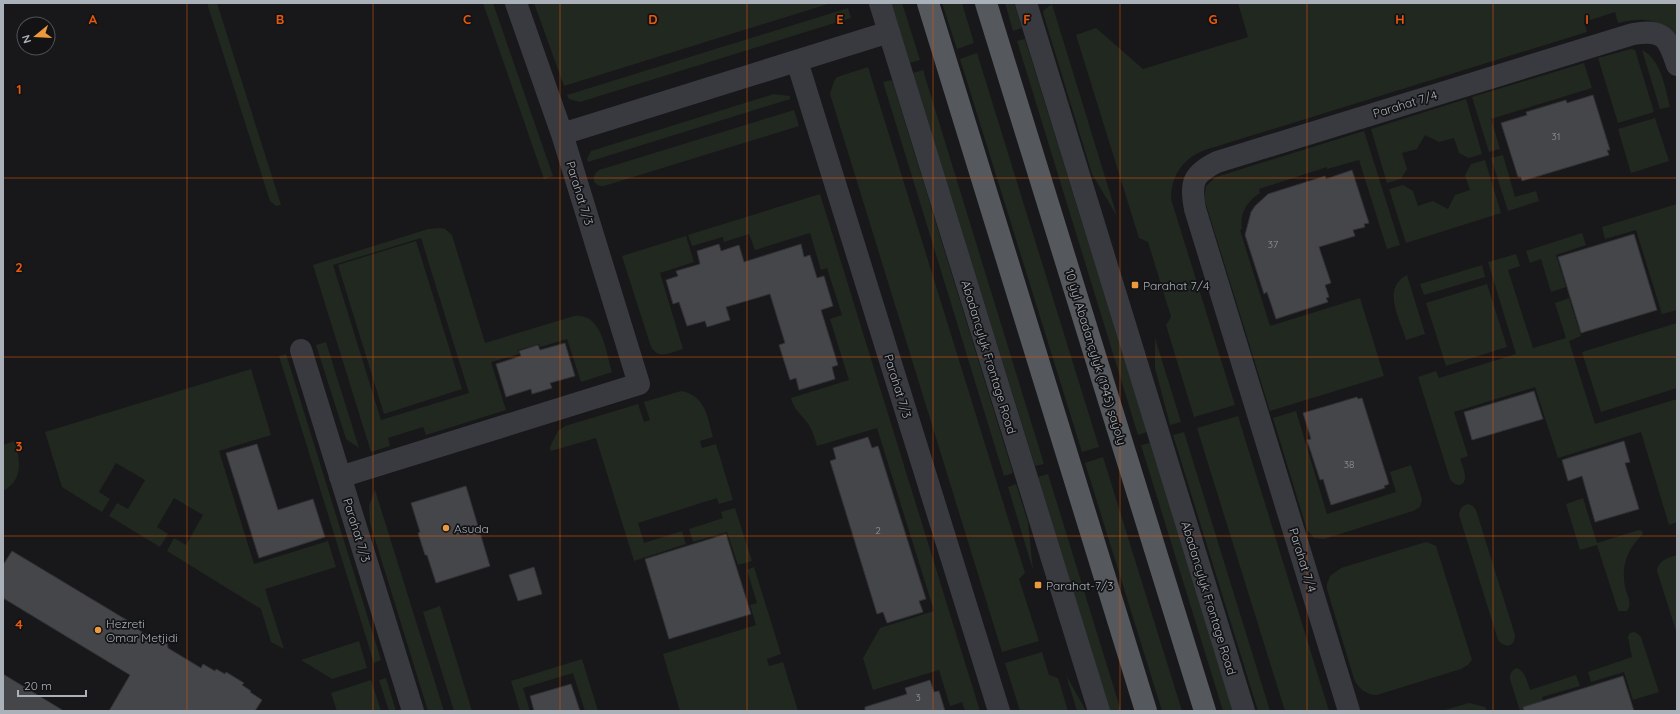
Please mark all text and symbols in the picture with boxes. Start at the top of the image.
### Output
text: A [89,11,98,27]
text: B [276,11,284,27]
text: C [463,11,471,27]
text: D [648,11,658,27]
text: E [836,11,844,27]
text: F [1023,11,1031,27]
text: G [1208,11,1218,27]
text: H [1395,11,1405,27]
text: I [1585,11,1589,27]
north arrow [16,16,56,56]
text: N [19,33,34,45]
text: 1 [16,81,22,97]
street label: Parahat 7/4 [1371,87,1439,121]
house number: 31 [1552,130,1560,143]
street label: Parahat 7/3 [563,159,597,227]
house number: 37 [1268,238,1278,251]
text: 2 [15,259,23,275]
street label: 10 ýyl Abadançylyk (1945) şaýoly [1062,267,1130,447]
place label: Parahat 7/4 [1143,278,1209,293]
street label: Abadancylyk Frontage Road [959,279,1019,435]
marker: Parahat 7/4 [1130,280,1140,290]
street label: Parahat 7/3 [881,352,915,420]
text: 3 [16,438,23,454]
house number: 38 [1344,458,1354,471]
street label: Parahat 7/3 [340,496,374,564]
street label: Abadancylyk Frontage Road [1179,520,1239,676]
place label: Asuda [454,521,489,536]
marker: Asuda [441,523,451,533]
house number: 2 [875,524,881,537]
street label: Parahat 7/4 [1286,526,1320,594]
place label: Parahat-7/3 [1046,578,1114,593]
marker: Parahat-7/3 [1033,580,1043,590]
text: 4 [15,616,23,632]
place label: Hezreti Omar Metjidi [106,616,178,645]
marker: Hezreti Omar Metjidi [93,625,103,635]
scale bar [18,672,86,698]
text: 20 m [24,678,52,693]
house number: 3 [915,691,921,704]

